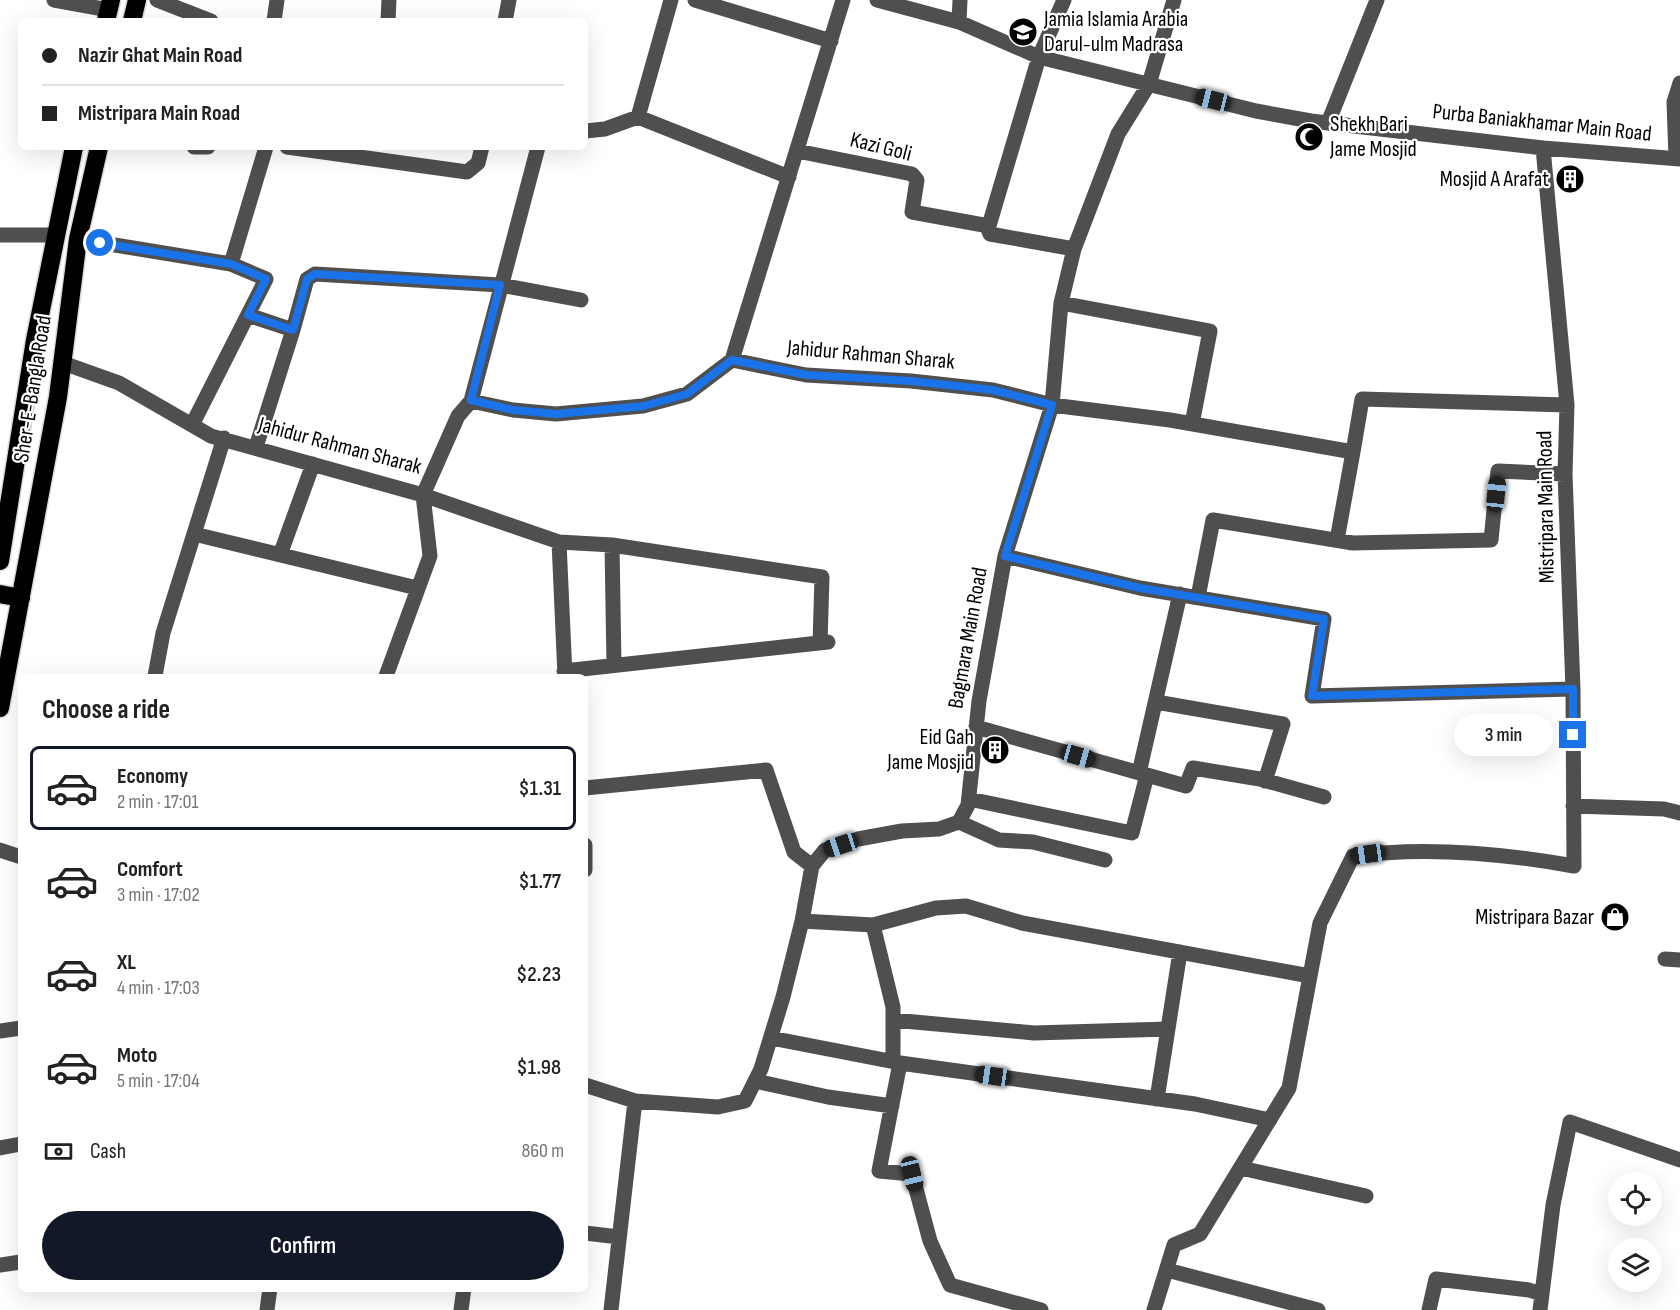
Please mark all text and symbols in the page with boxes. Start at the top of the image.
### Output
place label: Jamia Islamia Arabia Darul-ulm Madrasa [1043,6,1188,58]
school or university icon: Jamia Islamia Arabia Darul-ulm Madrasa [1007,16,1039,48]
text: Nazir Ghat Main Road [78,42,242,69]
car [1193,87,1233,113]
street label: Purba Baniakhamar Main Road [1431,98,1653,148]
text: Mistripara Main Road [78,100,240,127]
place label: Shekh Bari Jame Mosjid [1329,111,1417,163]
mosque icon: Shekh Bari Jame Mosjid [1293,121,1325,153]
street label: Kazi Goli [847,126,915,168]
building icon: Mosjid A Arafat [1554,163,1586,195]
place label: Mosjid A Arafat [1440,166,1549,193]
route start [86,229,113,256]
street label: Sher-E-Bangla Road [8,314,58,464]
street label: Jahidur Rahman Sharak [785,334,956,376]
street label: Jahidur Rahman Sharak [254,411,425,481]
street label: Mistripara Main Road [1531,430,1561,584]
car [1485,475,1507,513]
street label: Bagmara Main Road [942,565,994,711]
text: Choose a ride [42,694,170,726]
callout: 3 min [1453,714,1552,756]
route end [1559,721,1586,748]
text: 3 min [1485,723,1522,747]
place label: Eid Gah Jame Mosjid [886,724,974,776]
building icon: Eid Gah Jame Mosjid [979,734,1011,766]
car [1058,742,1098,770]
icon: car [45,761,99,815]
text: Economy [117,763,188,790]
text: $1.31 [519,775,561,802]
text: 2 min · 17:01 [117,790,198,814]
car [821,831,861,859]
car [1349,843,1387,865]
icon: car [45,854,99,908]
text: Comfort [117,856,183,883]
text: $1.77 [519,868,561,895]
text: 3 min · 17:02 [117,883,200,907]
shop icon: Mistripara Bazar [1599,901,1631,933]
place label: Mistripara Bazar [1475,904,1594,931]
icon: car [45,947,99,1001]
text: XL [117,949,136,976]
text: $2.23 [516,961,561,988]
text: 4 min · 17:03 [117,976,200,1000]
icon: car [45,1040,99,1094]
text: Moto [117,1042,157,1069]
text: $1.98 [517,1054,561,1081]
car [974,1065,1012,1087]
text: 5 min · 17:04 [117,1069,200,1093]
icon: cash [42,1135,75,1168]
text: Cash [90,1138,126,1165]
text: 860 m [522,1139,564,1163]
car [899,1154,925,1194]
map controls [1608,1172,1662,1292]
button: locate [1608,1172,1662,1226]
button: Confirm [42,1211,564,1280]
button: layers [1608,1238,1662,1292]

